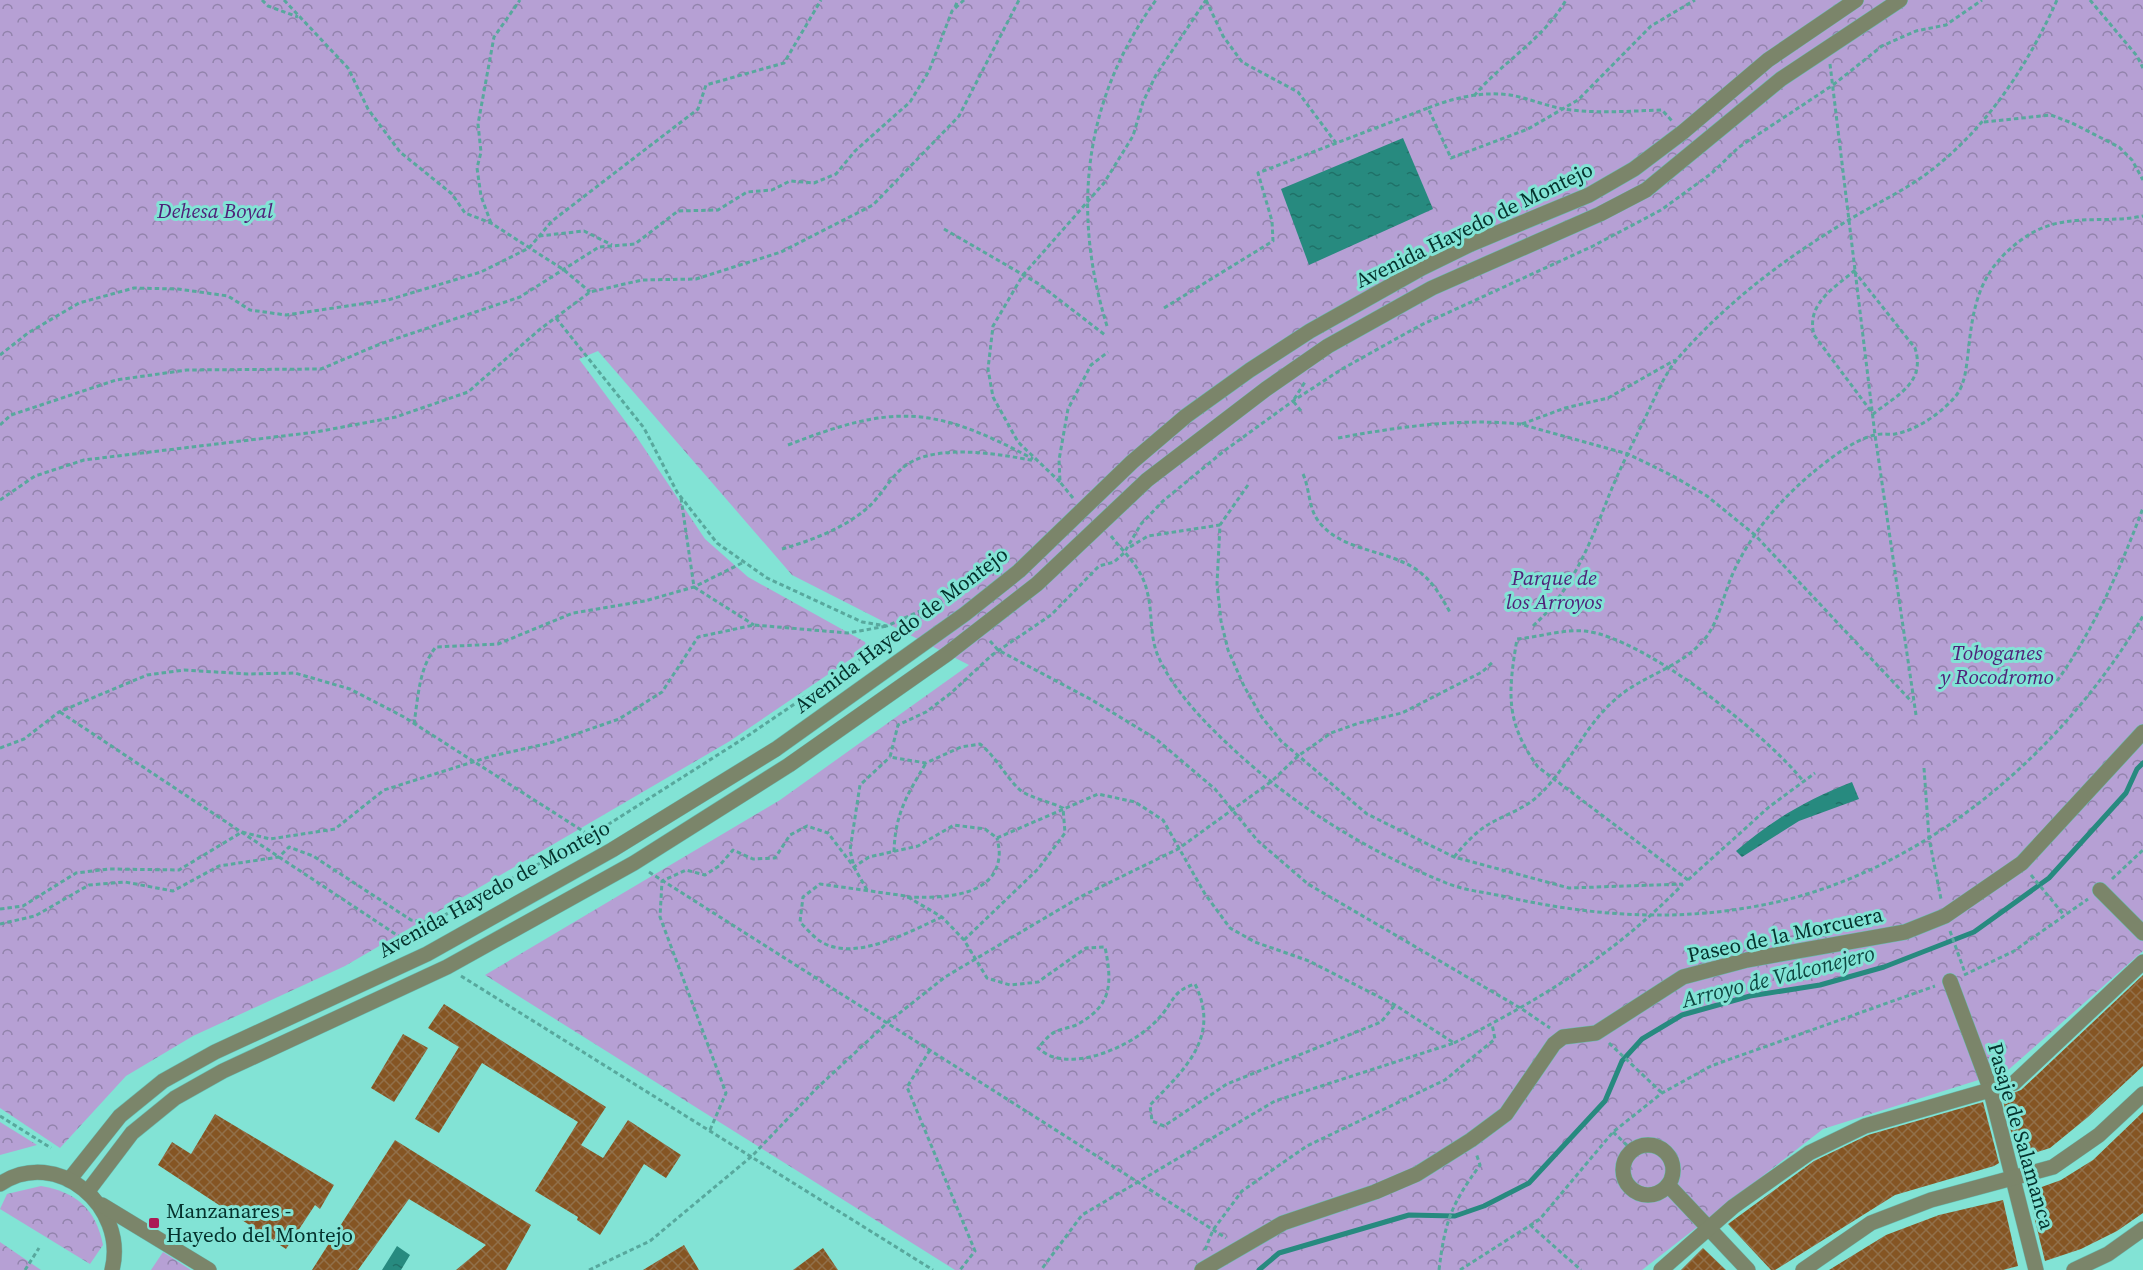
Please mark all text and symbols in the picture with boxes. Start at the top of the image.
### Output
street label: Avenida Hayedo de Montejo [1350,154,1597,295]
park label: Dehesa Boyal [156,196,273,225]
street label: Avenida Hayedo de Montejo [788,540,1014,720]
park label: Parque de los Arroyos [1506,563,1603,616]
park label: Toboganes y Rocodromo [1937,638,2054,691]
street label: Avenida Hayedo de Montejo [373,813,615,964]
street label: Paseo de la Morcuera [1684,900,1886,969]
water label: Arroyo de Valconejero [1676,937,1878,1015]
street label: Pasaje de Salamanca [1981,1039,2062,1233]
place label: Manzanares - Hayedo del Montejo [166,1196,353,1249]
marker: Manzanares - Hayedo del Montejo [147,1216,161,1230]

